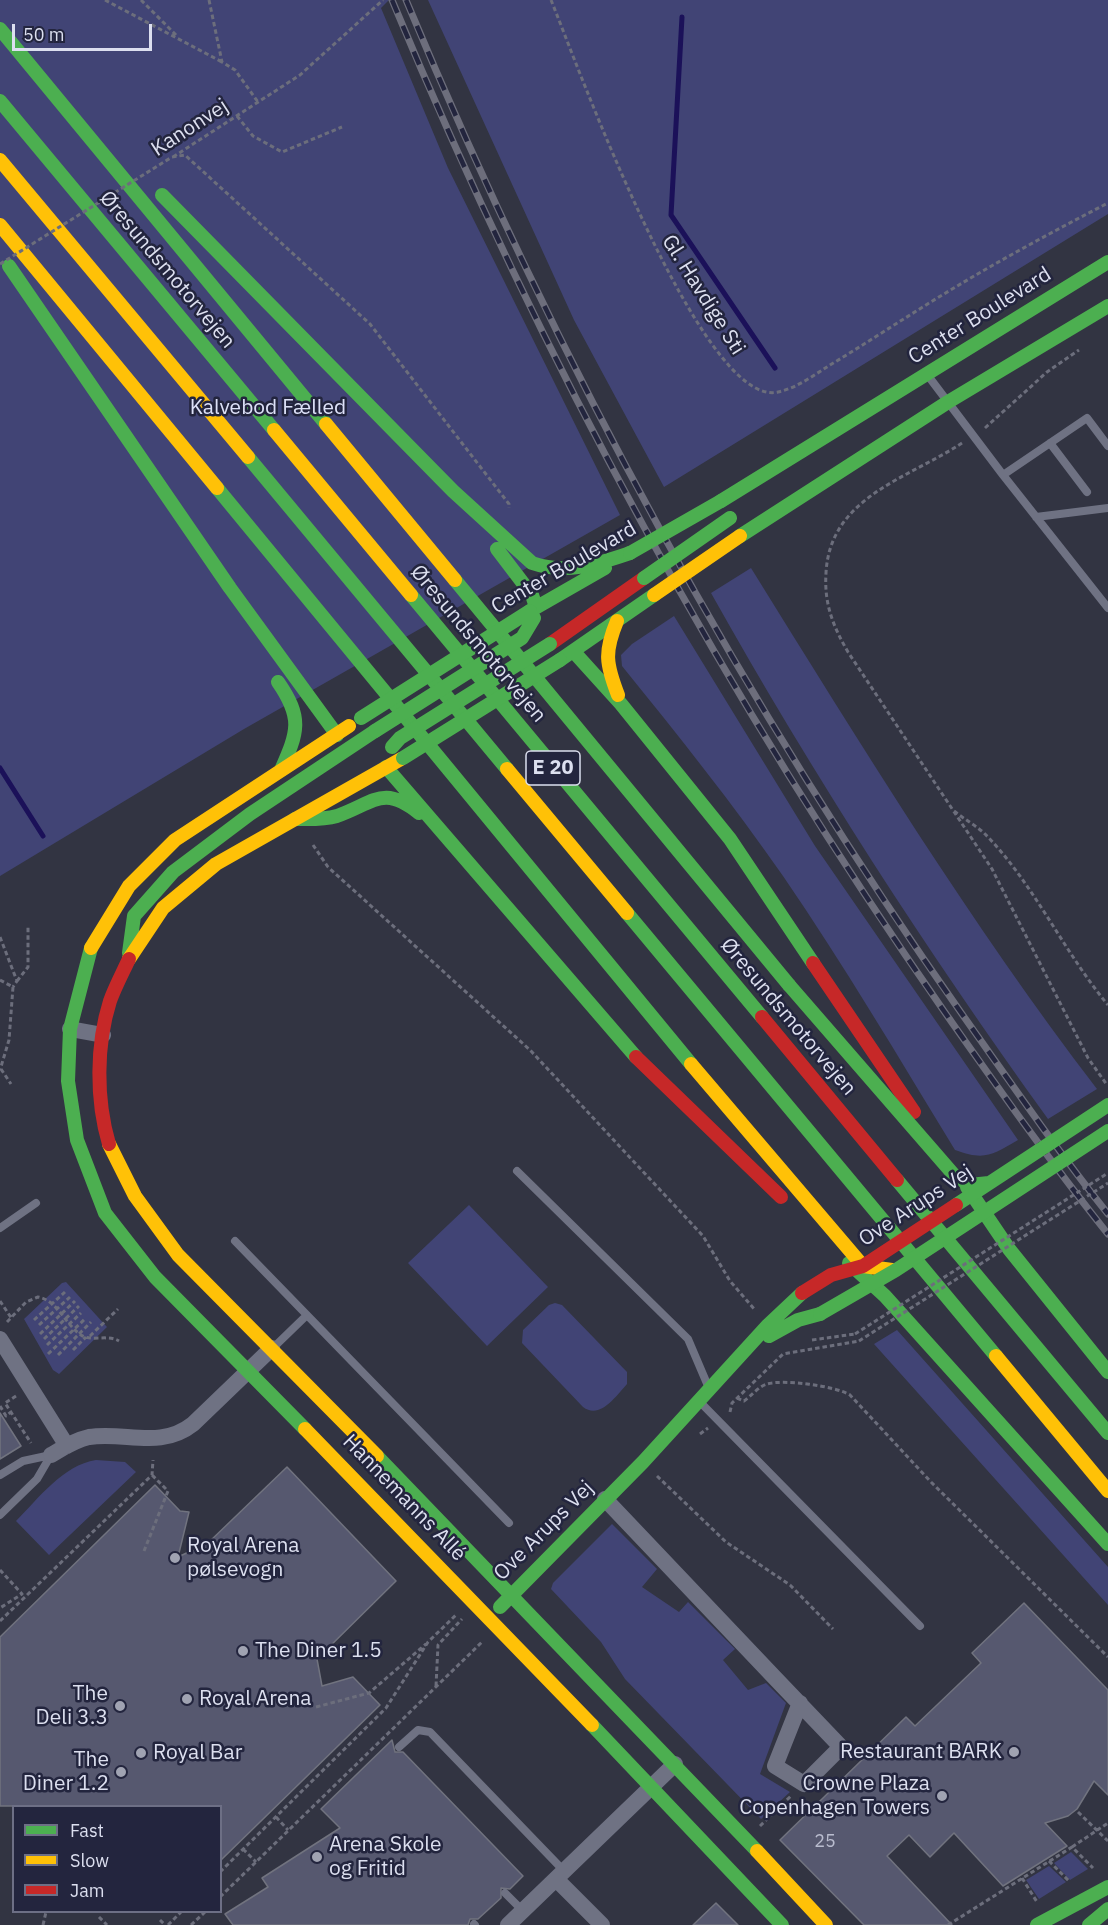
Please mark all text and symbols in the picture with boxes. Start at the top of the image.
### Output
scale bar [15,12,154,50]
text: 50 m [23,23,65,46]
street label: Kanonvej [147,94,233,162]
street label: Øresundsmotorvejen [94,186,240,354]
street label: Gl. Havdige Sti [656,230,750,360]
street label: Center Boulevard [904,262,1056,370]
park label: Kalvebod Fælled [190,395,346,421]
street label: Center Boulevard [487,516,641,620]
street label: Øresundsmotorvejen [405,560,551,728]
road number: E 20 [526,751,580,785]
street label: Øresundsmotorvejen [715,933,861,1101]
street label: Ove Arups Vej [854,1160,978,1252]
street label: Hannemanns Allé [337,1429,471,1567]
street label: Ove Arups Vej [489,1476,599,1586]
place label: Royal Arena pølsevogn [187,1533,300,1583]
marker: Royal Arena pølsevogn [168,1551,182,1565]
place label: The Diner 1.5 [255,1638,382,1664]
marker: The Diner 1.5 [236,1644,250,1658]
place label: The Deli 3.3 [36,1681,108,1731]
place label: Royal Arena [199,1686,312,1712]
marker: Royal Arena [180,1692,194,1706]
marker: The Deli 3.3 [113,1699,127,1713]
place label: Restaurant BARK [840,1739,1002,1765]
place label: Royal Bar [153,1740,242,1766]
marker: Restaurant BARK [1007,1745,1021,1759]
marker: Royal Bar [134,1746,148,1760]
place label: The Diner 1.2 [23,1747,109,1797]
marker: The Diner 1.2 [114,1765,128,1779]
place label: Crowne Plaza Copenhagen Towers [739,1771,930,1821]
marker: Crowne Plaza Copenhagen Towers [935,1789,949,1803]
legend [12,1805,222,1913]
text: Fast [70,1819,104,1842]
house number: 25 [814,1831,836,1853]
place label: Arena Skole og Fritid [329,1832,442,1882]
text: Slow [70,1849,109,1872]
marker: Arena Skole og Fritid [310,1850,324,1864]
text: Jam [70,1879,105,1902]

